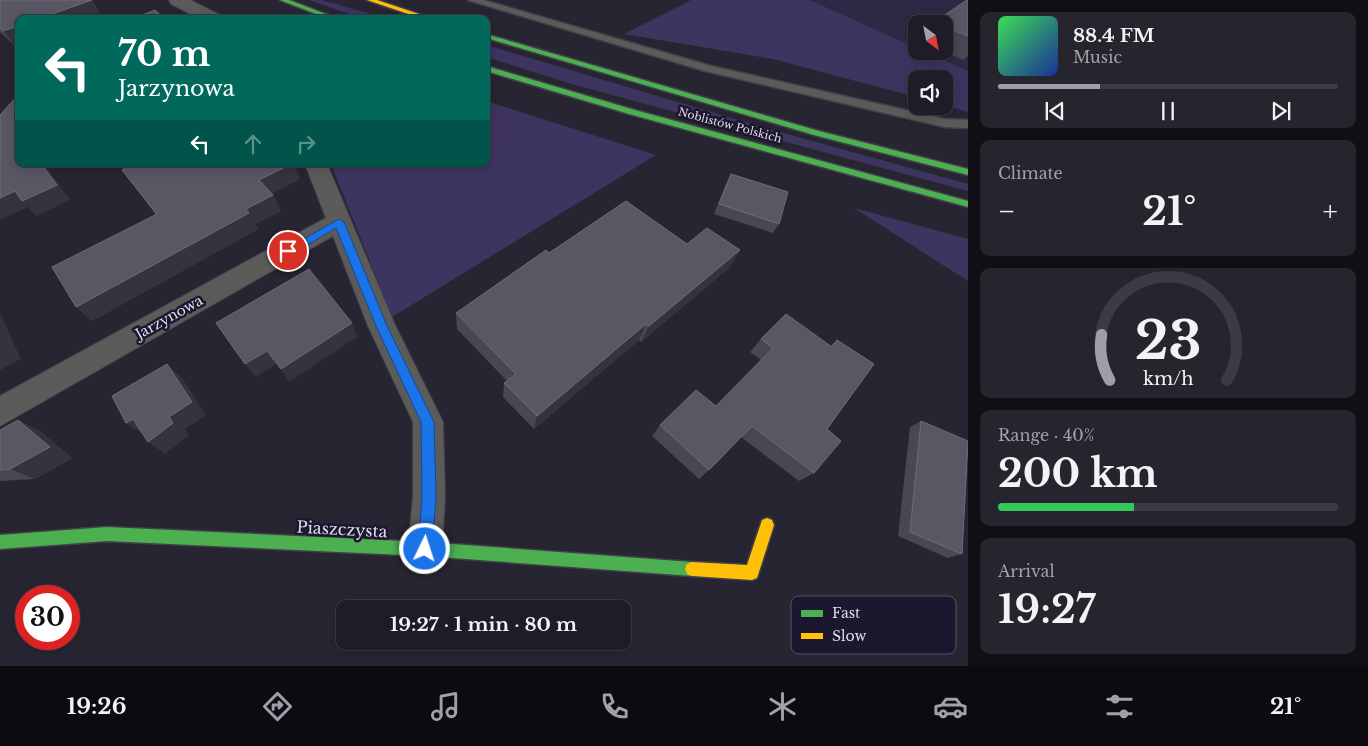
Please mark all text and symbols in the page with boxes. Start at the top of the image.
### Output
north arrow [908,15,952,60]
map controls [908,15,953,115]
text: 88.4 FM [1073,24,1155,47]
text: 70 m [118,32,211,75]
icon: left [35,35,100,100]
text: Music [1073,47,1122,67]
button: sound [908,70,953,115]
text: Jarzynowa [118,75,235,102]
icon: previous [1041,97,1069,125]
icon: pause [1154,97,1182,125]
icon: next [1267,97,1295,125]
street label: Noblistów Polskich [677,104,784,146]
icon: left [186,130,214,158]
icon: ahead [239,130,267,158]
icon: right [292,130,320,158]
text: Climate [998,163,1063,183]
text: 21° [1142,188,1196,235]
text: − [998,194,1016,229]
text: + [1323,194,1338,229]
pin [267,230,309,272]
icon: arrive [274,237,302,265]
street label: Jarzynowa [130,291,206,344]
text: 23 [1135,309,1201,373]
text: km/h [1143,368,1193,390]
text: Range · 40% [998,425,1094,445]
text: 200 km [998,450,1158,497]
street label: Piaszczysta [296,517,388,541]
position arrow [398,522,450,574]
text: Arrival [998,561,1055,581]
speed limit sign: 30 [15,585,80,650]
text: 19:27 [998,586,1095,633]
legend [791,596,956,654]
text: Fast [832,604,861,622]
text: 19:27 · 1 min · 80 m [390,613,577,636]
text: Slow [832,627,866,645]
icon: directions [260,689,295,724]
icon: music [428,689,463,724]
icon: phone [597,689,632,724]
icon: climate [765,689,800,724]
icon: car [933,689,968,724]
icon: filters [1102,689,1137,724]
text: 19:26 [67,693,127,720]
text: 21° [1270,693,1301,720]

